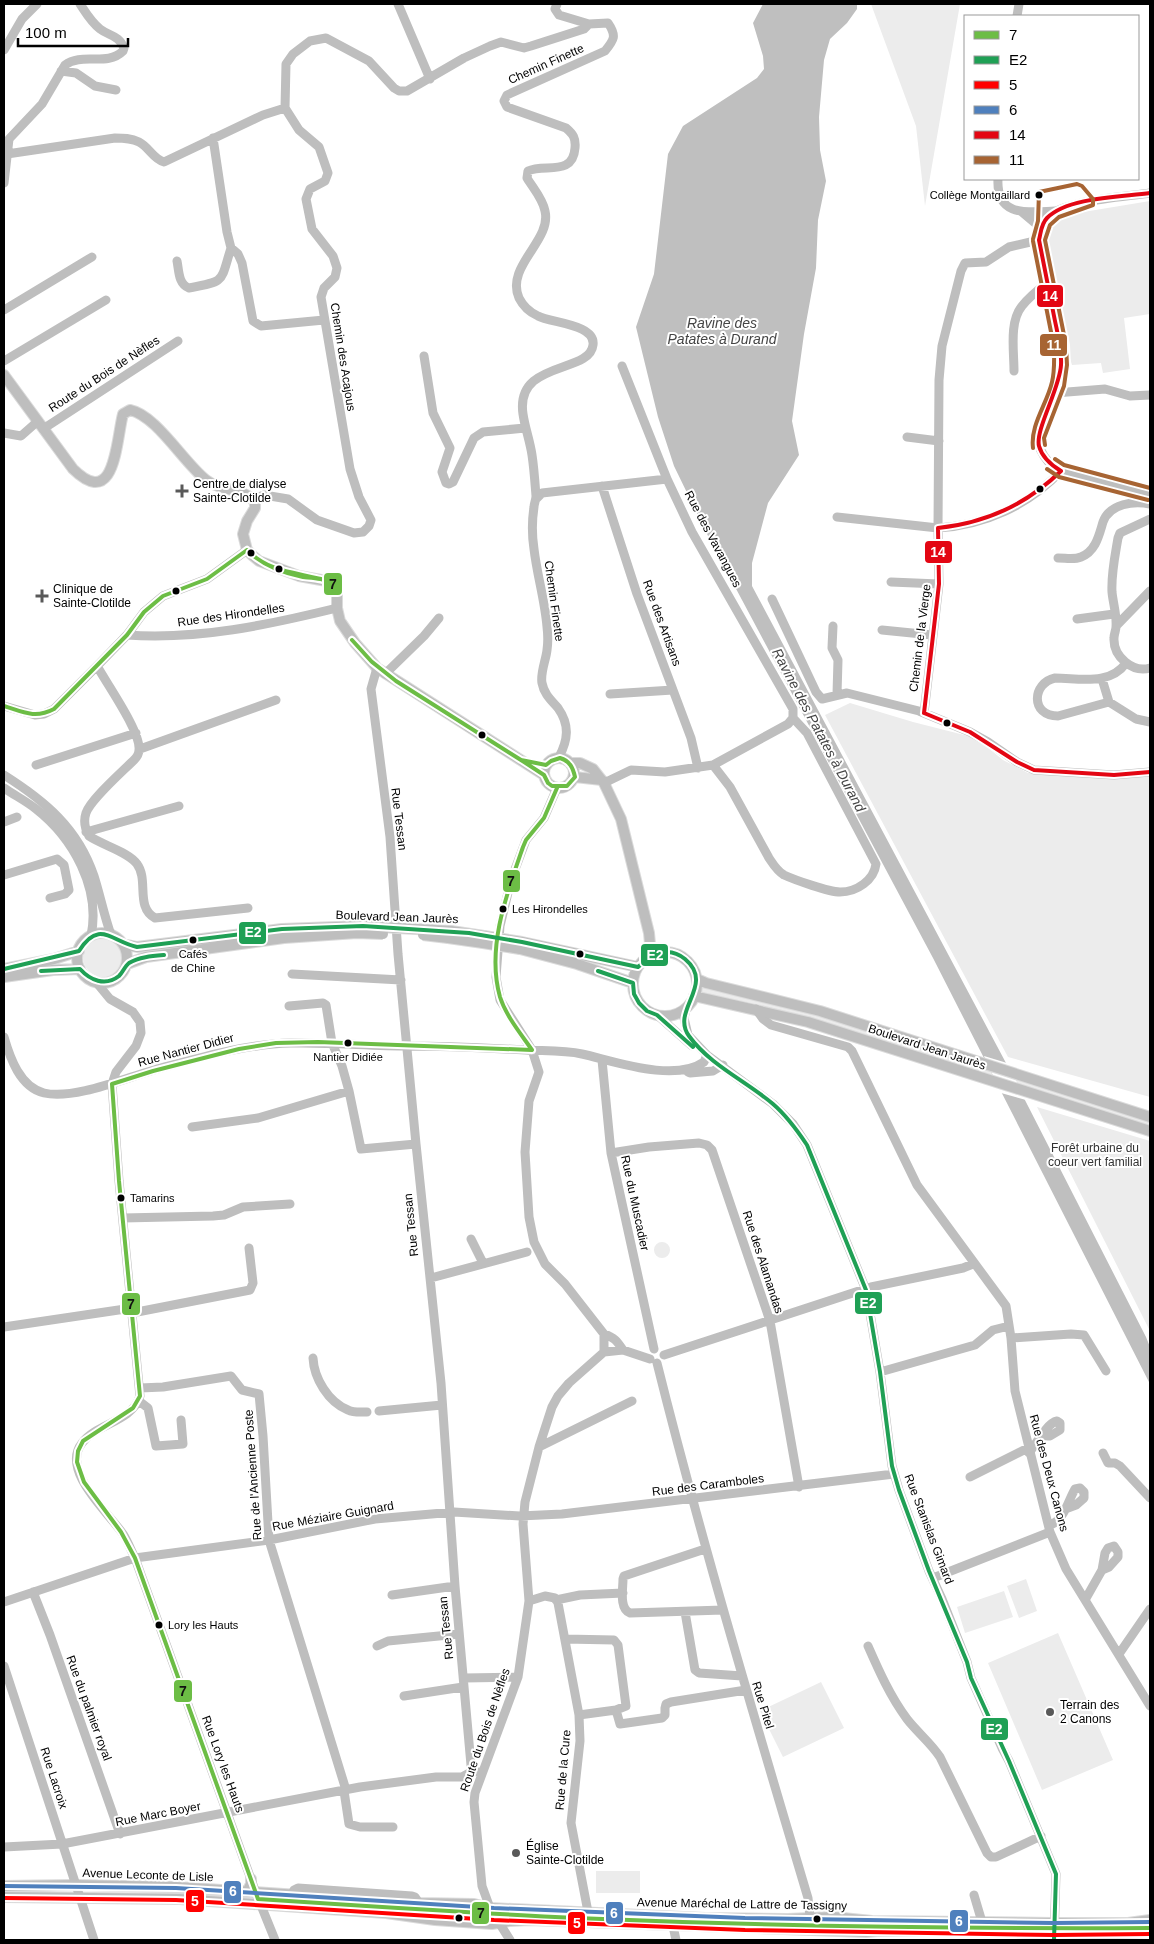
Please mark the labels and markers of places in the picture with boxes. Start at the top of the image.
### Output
place label: Collège Montgaillard [930,189,1030,201]
marker: Collège Montgaillard [1034,190,1044,200]
place label: Centre de dialyse Sainte-Clotilde [193,477,287,505]
marker: Centre de dialyse Sainte-Clotilde [175,484,189,498]
unlabelled marker [1035,484,1045,494]
unlabelled marker [246,548,256,558]
unlabelled marker [274,564,284,574]
place label: Clinique de Sainte-Clotilde [53,582,131,610]
unlabelled marker [171,586,181,596]
marker: Clinique de Sainte-Clotilde [35,589,49,603]
unlabelled marker [942,718,952,728]
unlabelled marker [477,730,487,740]
place label: Les Hirondelles [512,903,588,915]
marker: Les Hirondelles [498,904,508,914]
marker: Cafés de Chine [188,935,198,945]
place label: Cafés de Chine [171,948,215,974]
unlabelled marker [575,949,585,959]
marker: Nantier Didiée [343,1038,353,1048]
place label: Nantier Didiée [313,1051,383,1063]
place label: Tamarins [130,1192,175,1204]
marker: Tamarins [116,1193,126,1203]
place label: Lory les Hauts [168,1619,239,1631]
marker: Lory les Hauts [154,1620,164,1630]
place label: Terrain des 2 Canons [1060,1698,1119,1726]
marker: Terrain des 2 Canons [1044,1706,1056,1718]
place label: Église Sainte-Clotilde [526,1838,604,1867]
marker: Église Sainte-Clotilde [510,1847,522,1859]
unlabelled marker [454,1913,464,1923]
unlabelled marker [812,1914,822,1924]

